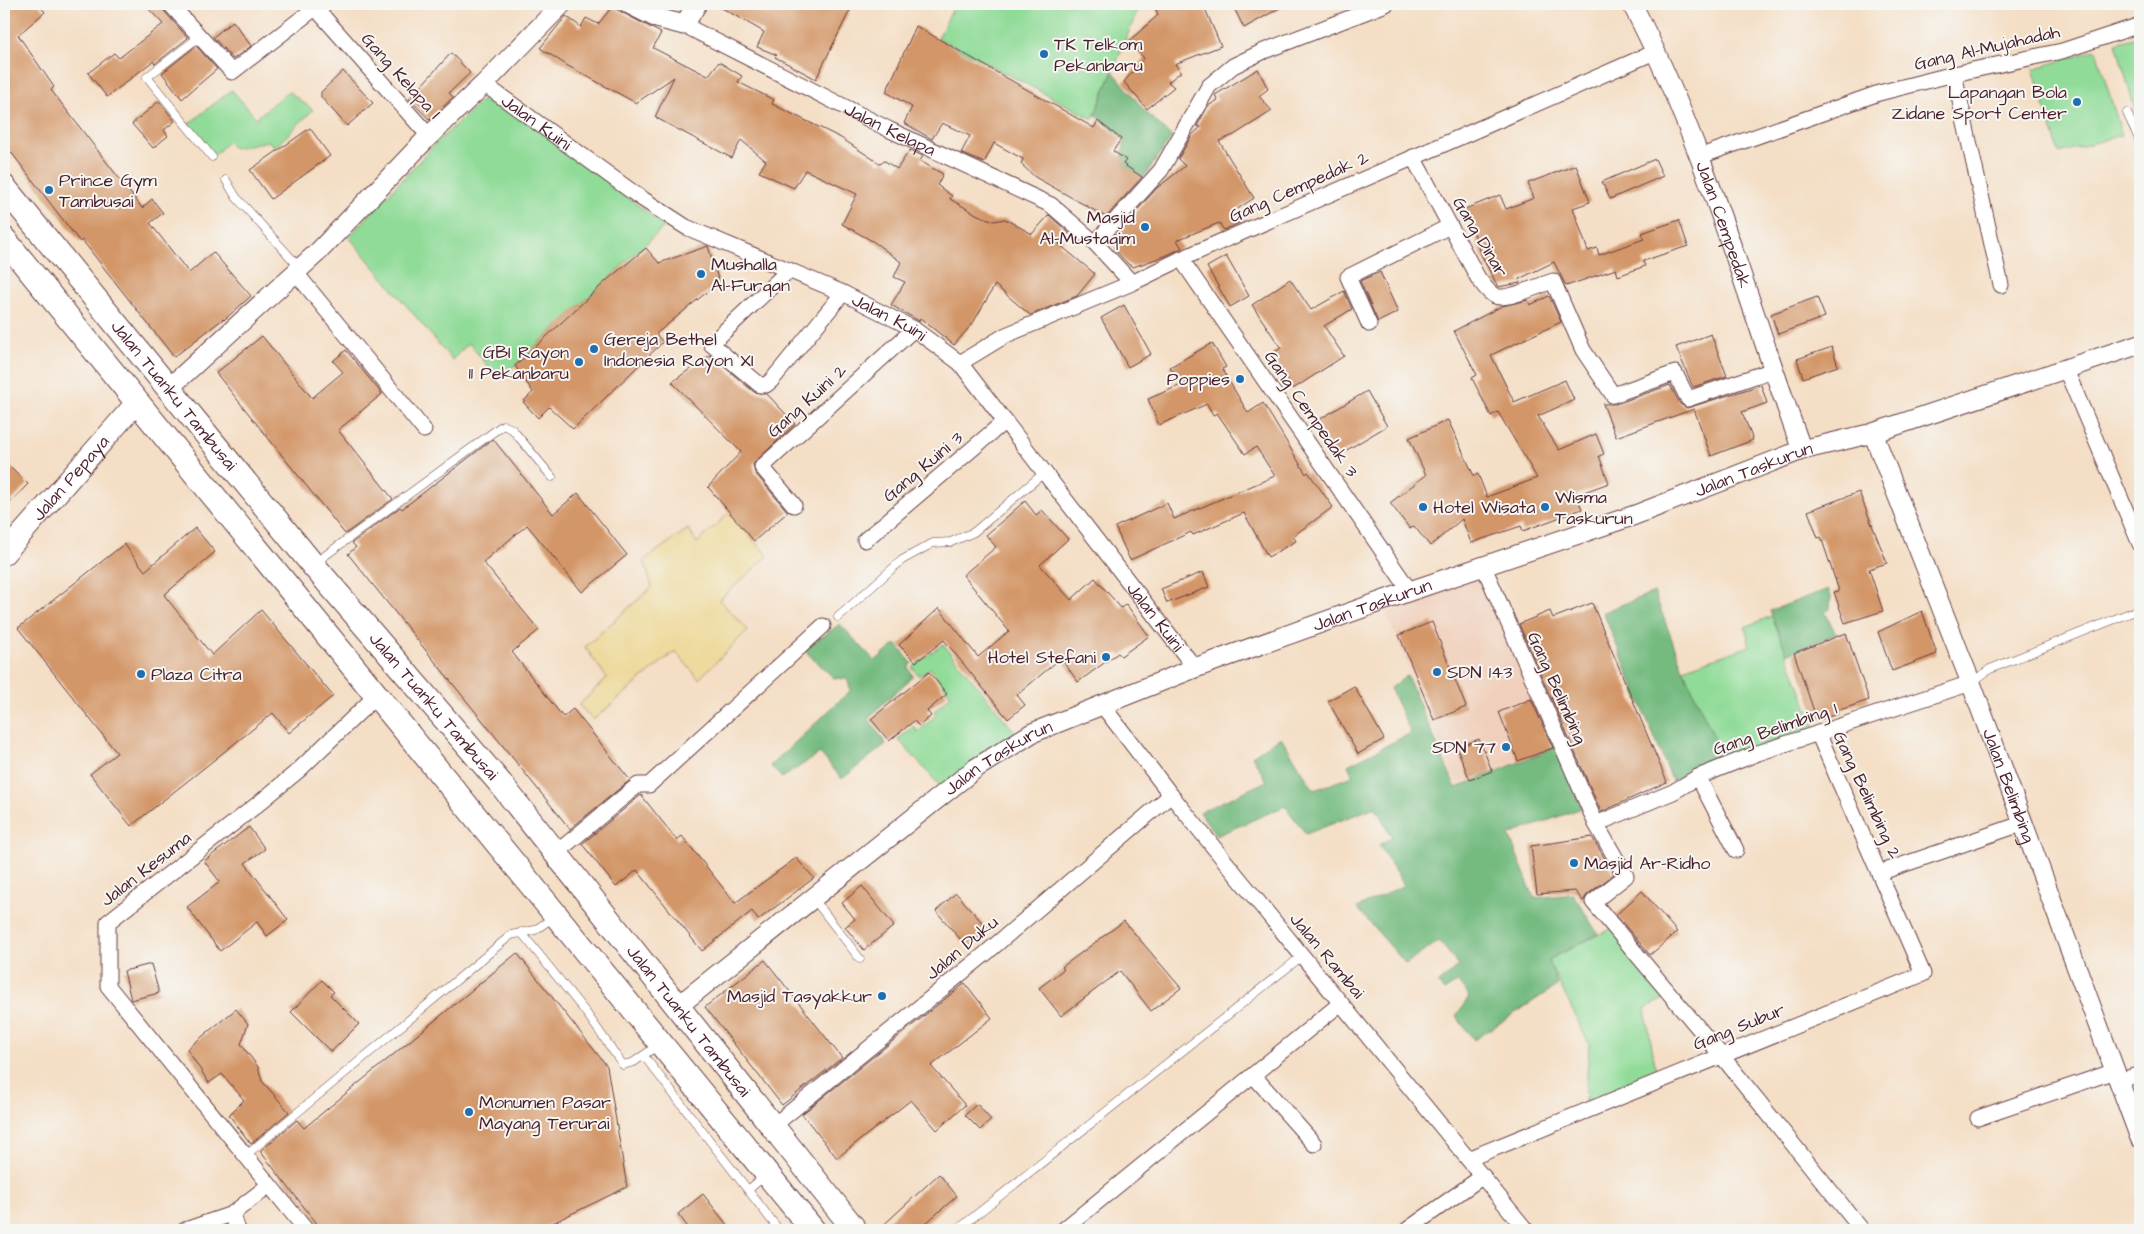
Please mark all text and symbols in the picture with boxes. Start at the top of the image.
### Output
street label: Gang Al-Mujahadah [1912,19,2063,78]
street label: Gang Kelapa I [355,27,447,125]
place label: TK Telkom Pekanbaru [1054,32,1143,78]
marker: TK Telkom Pekanbaru [1038,48,1050,60]
place label: Lapangan Bola Zidane Sport Center [1891,80,2067,126]
street label: Jalan Kuini [496,88,577,156]
street label: Jalan Kelapa [840,96,940,162]
marker: Lapangan Bola Zidane Sport Center [2071,96,2083,108]
street label: Gang Cempedak 2 [1225,145,1374,230]
street label: Jalan Cempedak [1690,158,1758,291]
place label: Prince Gym Tambusai [59,168,157,214]
marker: Prince Gym Tambusai [43,184,55,196]
street label: Gang Dinar [1445,192,1514,282]
place label: Masjid Al-Mustaqim [1040,205,1135,251]
marker: Masjid Al-Mustaqim [1139,221,1151,233]
place label: Mushalla Al-Furqan [711,252,790,298]
marker: Mushalla Al-Furqan [695,268,707,280]
street label: Jalan Kuini [848,287,932,347]
street label: Jalan Tuanku Tambusai [105,315,243,476]
place label: Gereja Bethel Indonesia Rayon XI [604,327,754,374]
place label: GBI Rayon 11 Pekanbaru [468,340,569,386]
marker: Gereja Bethel Indonesia Rayon XI [588,343,600,355]
street label: Gang Cempedak 3 [1257,346,1364,483]
marker: GBI Rayon 11 Pekanbaru [573,356,585,368]
street label: Gang Kuini 2 [762,358,853,444]
place label: Poppies [1167,367,1230,392]
marker: Poppies [1234,373,1246,385]
street label: Gang Kuini 3 [877,426,969,509]
street label: Jalan Pepaya [26,430,115,526]
street label: Jalan Taskurun [1691,435,1815,503]
place label: Wisma Taskurun [1555,485,1633,531]
place label: Hotel Wisata [1433,495,1535,520]
marker: Hotel Wisata [1417,501,1429,513]
marker: Wisma Taskurun [1539,501,1551,513]
street label: Jalan Taskurun [1309,572,1435,637]
street label: Jalan Kuini [1121,577,1190,657]
street label: Jalan Tuanku Tambusai [363,627,505,786]
street label: Gang Belimbing [1520,628,1593,748]
place label: Hotel Stefani [988,645,1096,670]
marker: Hotel Stefani [1100,651,1112,663]
place label: SDN 143 [1447,660,1512,685]
place label: Plaza Citra [151,662,242,687]
marker: SDN 143 [1431,666,1443,678]
marker: Plaza Citra [135,668,147,680]
street label: Gang Belimbing 1 [1710,696,1841,763]
street label: Jalan Taskurun [939,714,1056,801]
street label: Jalan Belimbing [1976,725,2042,847]
street label: Gang Belimbing 2 [1826,727,1908,864]
place label: SDN 77 [1432,735,1496,760]
marker: SDN 77 [1500,741,1512,753]
street label: Jalan Kesuma [95,826,197,912]
place label: Masjid Ar-Ridho [1584,851,1710,876]
marker: Masjid Ar-Ridho [1568,857,1580,869]
street label: Jalan Rambai [1284,908,1370,1004]
street label: Jalan Duku [920,910,1004,986]
street label: Jalan Tuanku Tambusai [621,940,757,1102]
place label: Masjid Tasyakkur [727,984,872,1010]
marker: Masjid Tasyakkur [876,990,888,1002]
street label: Gang Subur [1689,997,1789,1058]
place label: Monumen Pasar Mayang Terurai [479,1090,611,1137]
marker: Monumen Pasar Mayang Terurai [463,1106,475,1118]

